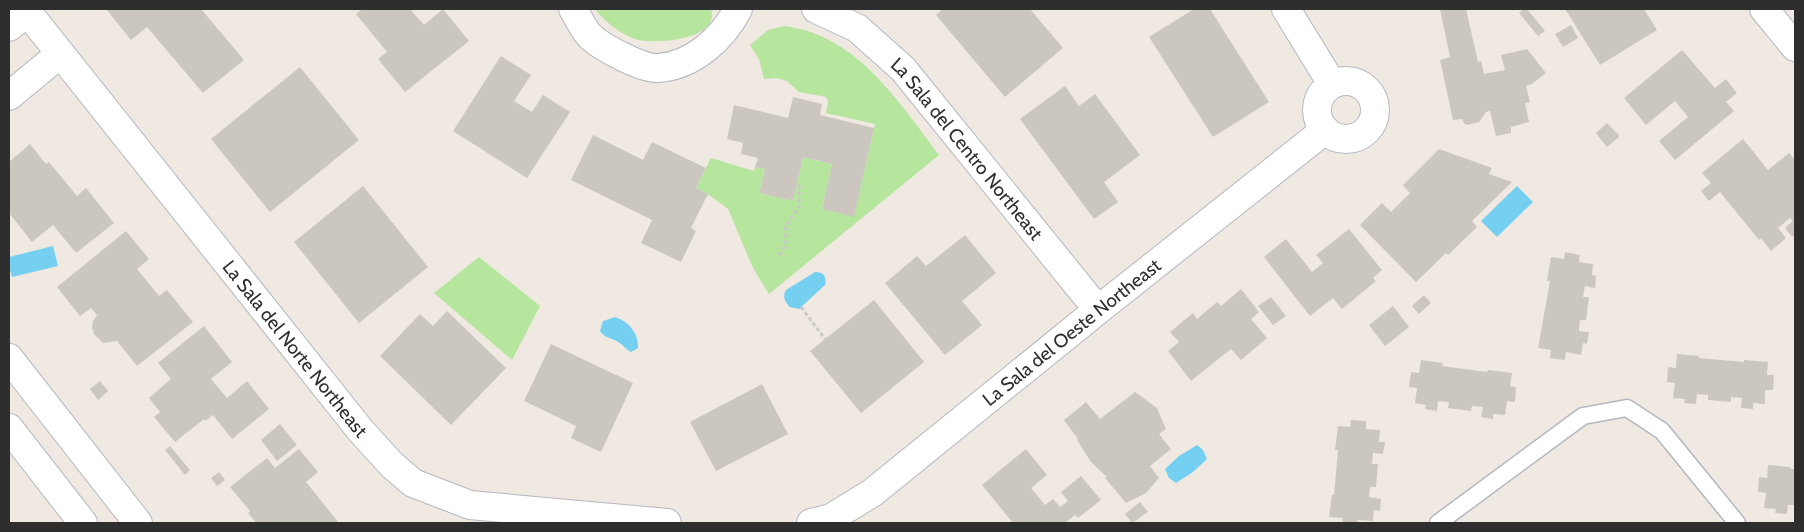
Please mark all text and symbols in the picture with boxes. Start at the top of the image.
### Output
street label: La Sala del Centro Northeast [886,53,1048,245]
street label: La Sala del Oeste Northeast [978,253,1166,411]
street label: La Sala del Norte Northeast [218,256,372,443]

